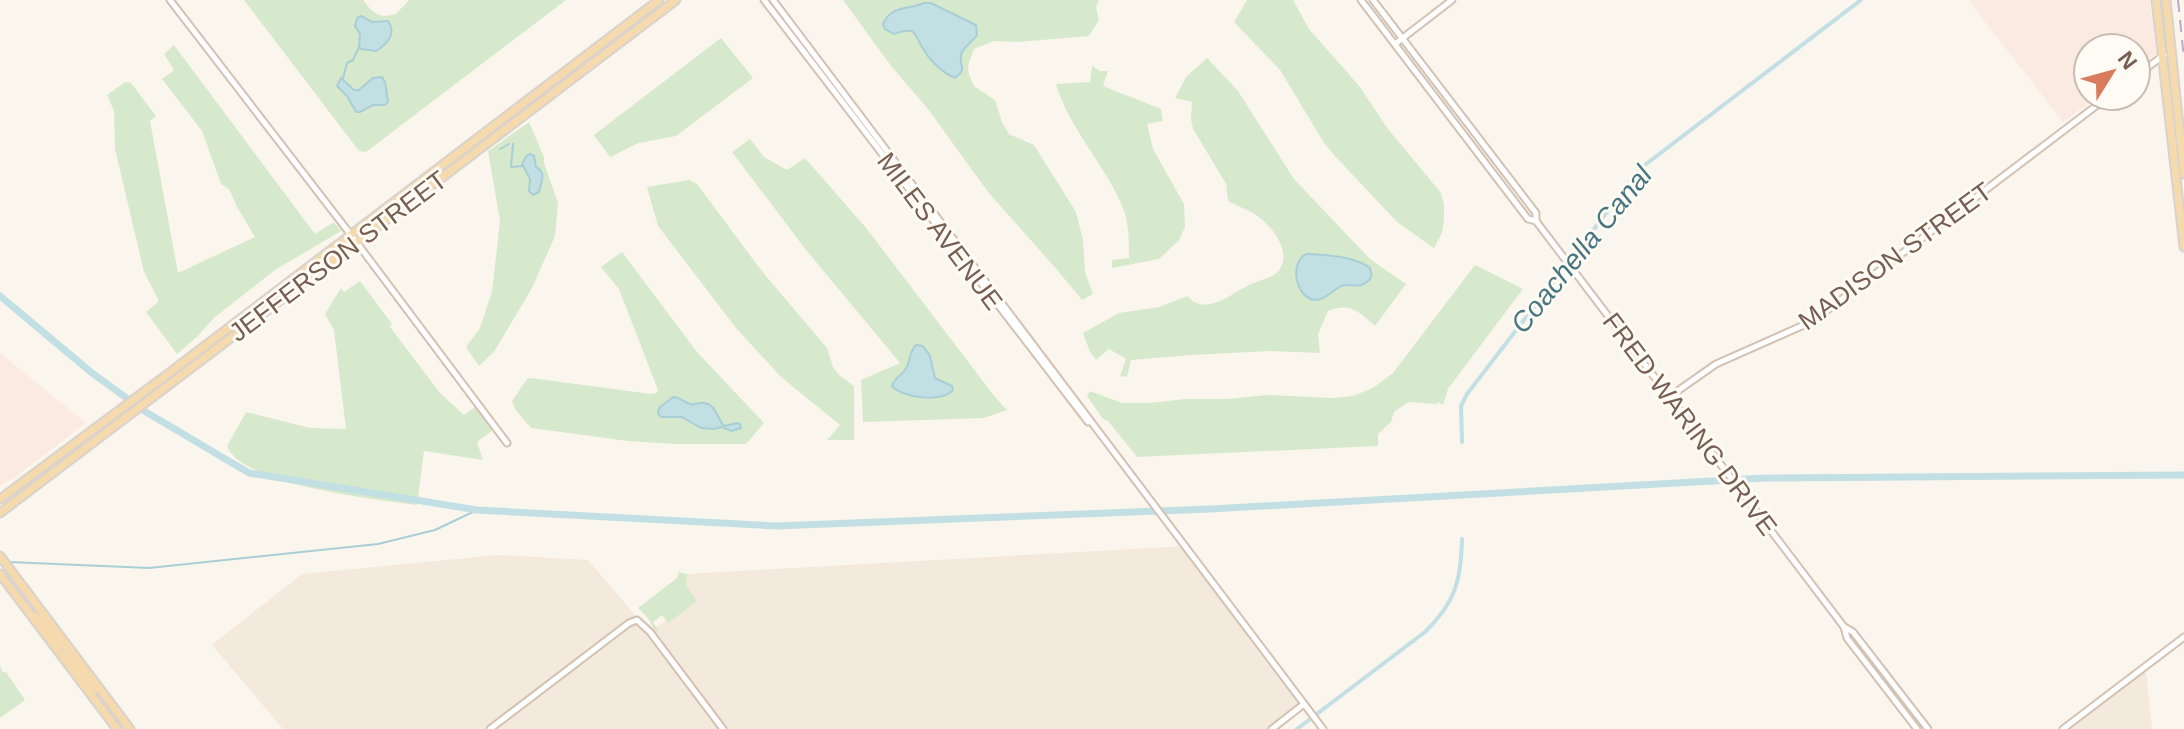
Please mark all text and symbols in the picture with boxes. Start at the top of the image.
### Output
north arrow [2072,32,2152,112]
text: N [2113,46,2142,74]
street label: MILES AVENUE [871,147,1009,315]
water label: Coachella Canal [1505,159,1659,339]
street label: JEFFERSON STREET [223,164,453,348]
street label: MADISON STREET [1793,176,1997,336]
street label: FRED WARING DRIVE [1597,307,1783,541]

